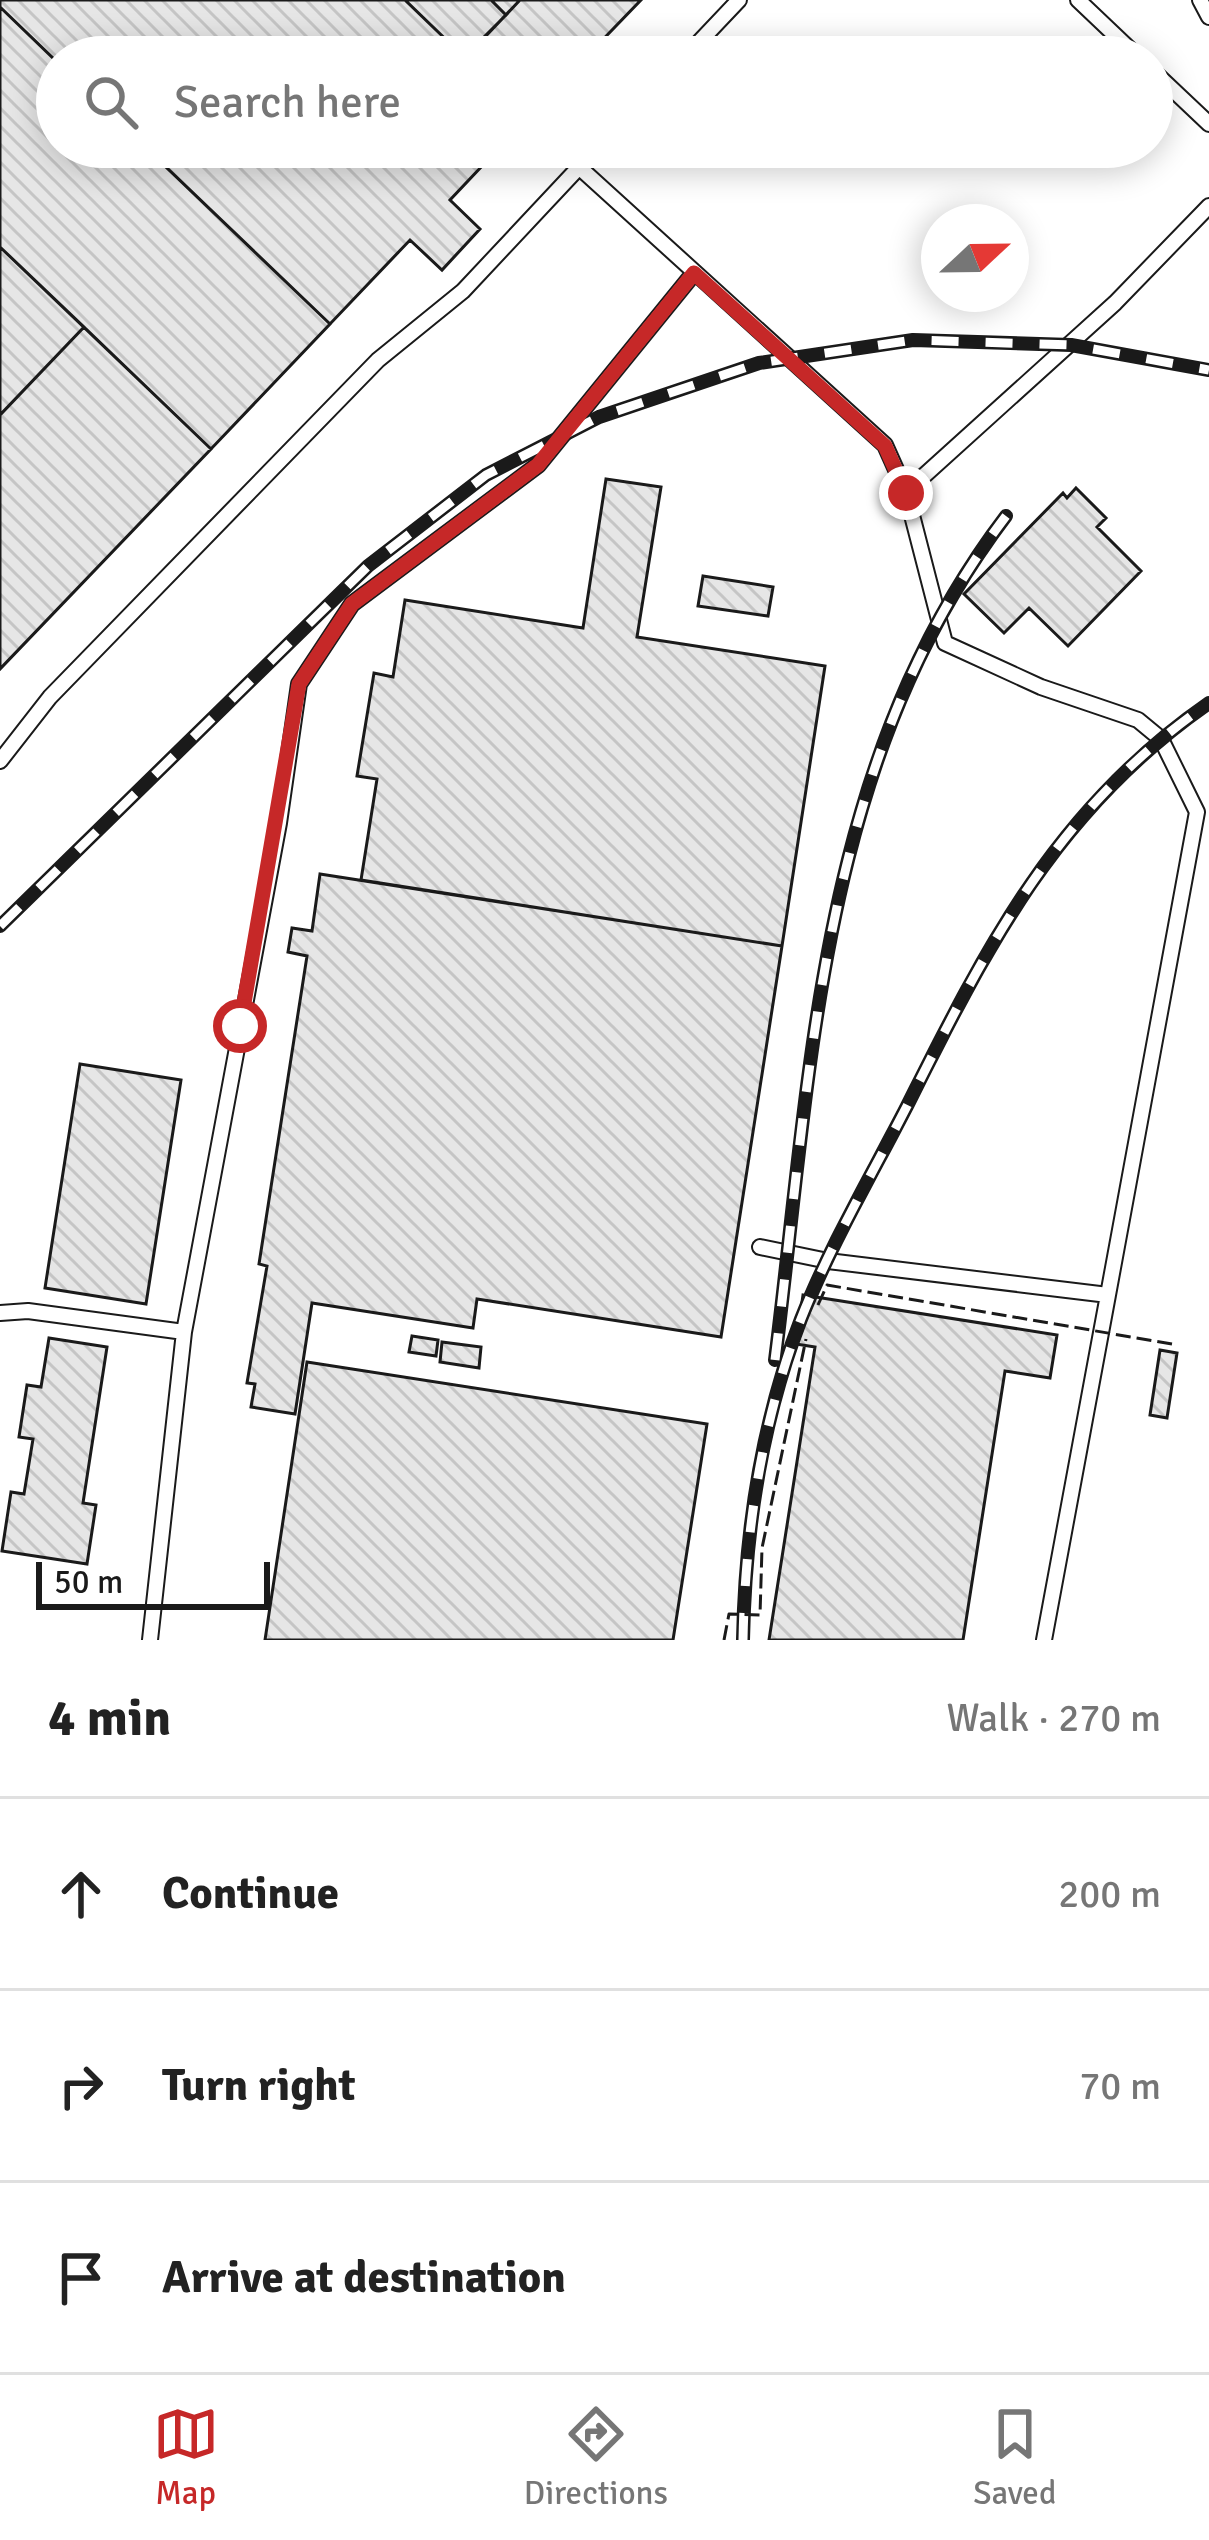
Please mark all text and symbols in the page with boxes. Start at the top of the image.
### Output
search box [36,36,1173,168]
icon: search [78,69,144,135]
text: Search here [174,75,401,130]
north arrow [921,204,1029,312]
route end [879,466,933,520]
route start [213,999,267,1053]
scale bar [36,1556,270,1609]
text: 50 m [54,1562,123,1603]
text: 4 min [48,1687,171,1750]
text: Walk · 270 m [947,1694,1161,1742]
icon: ahead [48,1861,114,1927]
text: Continue [162,1866,339,1921]
text: 200 m [1058,1870,1161,1918]
icon: right [48,2053,114,2119]
text: Turn right [162,2058,356,2113]
text: 70 m [1079,2062,1161,2110]
icon: arrive [48,2245,114,2311]
text: Arrive at destination [162,2250,566,2305]
tab: Map [153,2401,219,2514]
tab: Directions [524,2401,668,2514]
tab: Saved [973,2401,1056,2514]

